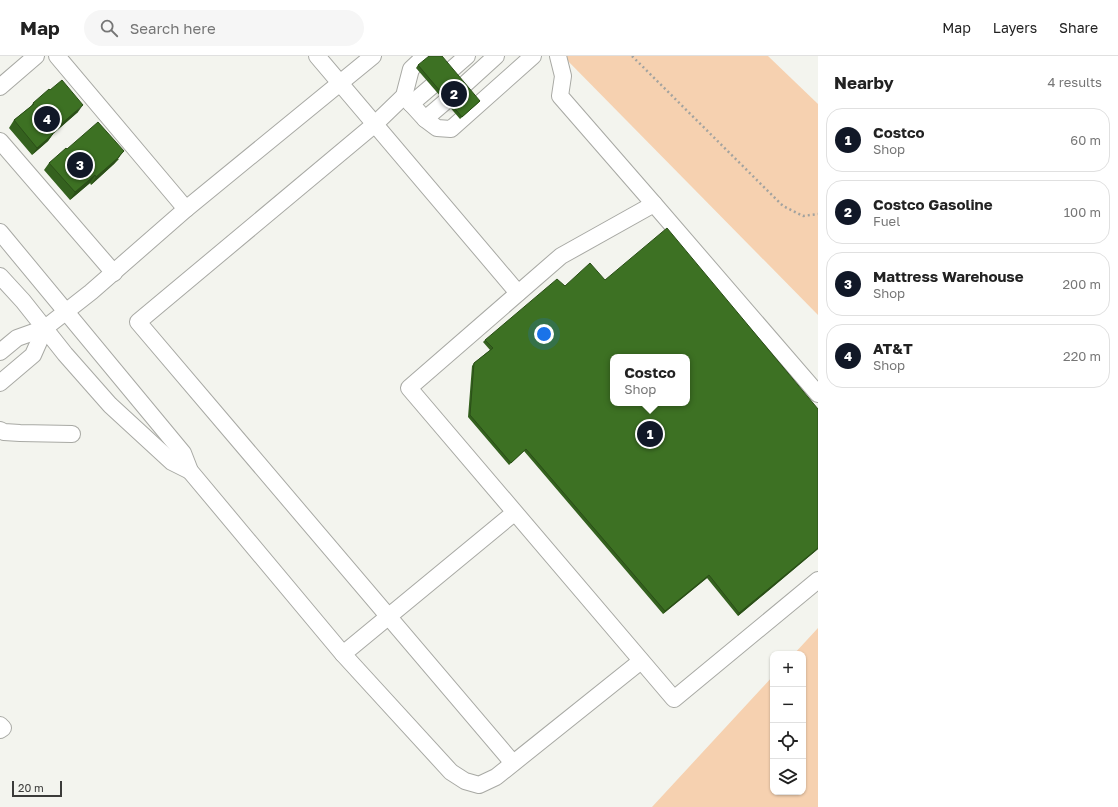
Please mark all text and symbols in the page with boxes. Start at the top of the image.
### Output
search box [84,10,364,46]
text: Map [20,16,60,39]
icon: search [98,17,120,39]
text: Search here [130,19,216,37]
text: Map [942,19,971,36]
text: Layers [993,19,1037,36]
text: Share [1059,19,1098,36]
text: Nearby [834,72,894,93]
text: 4 results [1048,74,1102,90]
pin: 2 [441,79,467,109]
pin: 4 [34,104,60,134]
text: Costco [873,123,925,141]
text: 1 [845,132,851,148]
text: 60 m [1070,132,1101,148]
text: Shop [873,141,905,157]
pin: 3 [67,150,93,180]
text: Costco Gasoline [873,195,993,213]
text: 2 [844,204,852,220]
text: 100 m [1064,204,1101,220]
text: Fuel [873,213,900,229]
text: Mattress Warehouse [873,267,1024,285]
text: 3 [844,276,852,292]
text: 200 m [1063,276,1101,292]
text: Shop [873,285,905,301]
your location [534,324,554,344]
text: AT&T [873,339,913,357]
text: 4 [844,348,852,364]
text: 220 m [1063,348,1101,364]
popup [610,354,690,406]
text: Shop [873,357,905,373]
text: Costco [624,363,676,381]
text: Shop [624,381,656,397]
pin: 1 [637,419,663,449]
map controls [770,651,806,795]
button: + [770,651,806,687]
button: − [770,687,806,723]
button: locate [770,723,806,759]
button: layers [770,759,806,795]
scale bar [12,779,62,798]
text: 20 m [18,781,44,794]

